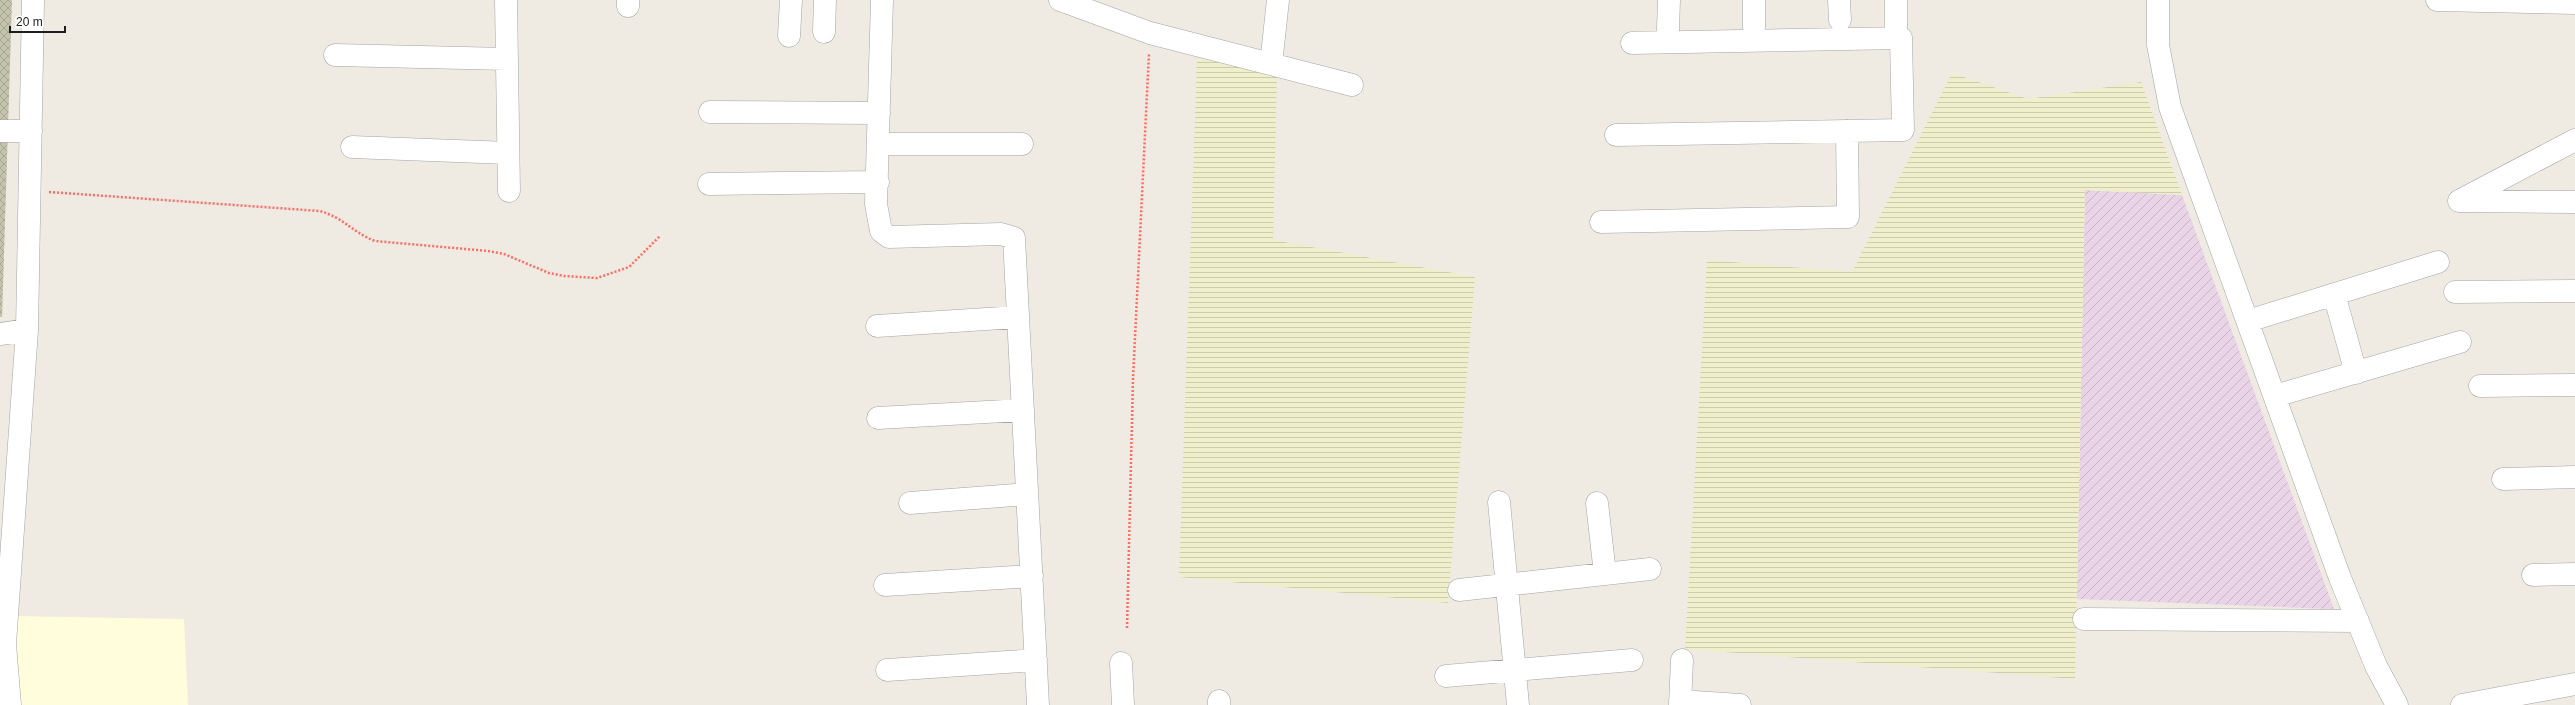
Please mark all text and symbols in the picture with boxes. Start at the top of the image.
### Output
scale bar [10,8,65,34]
text: 20 m [16,15,43,29]

